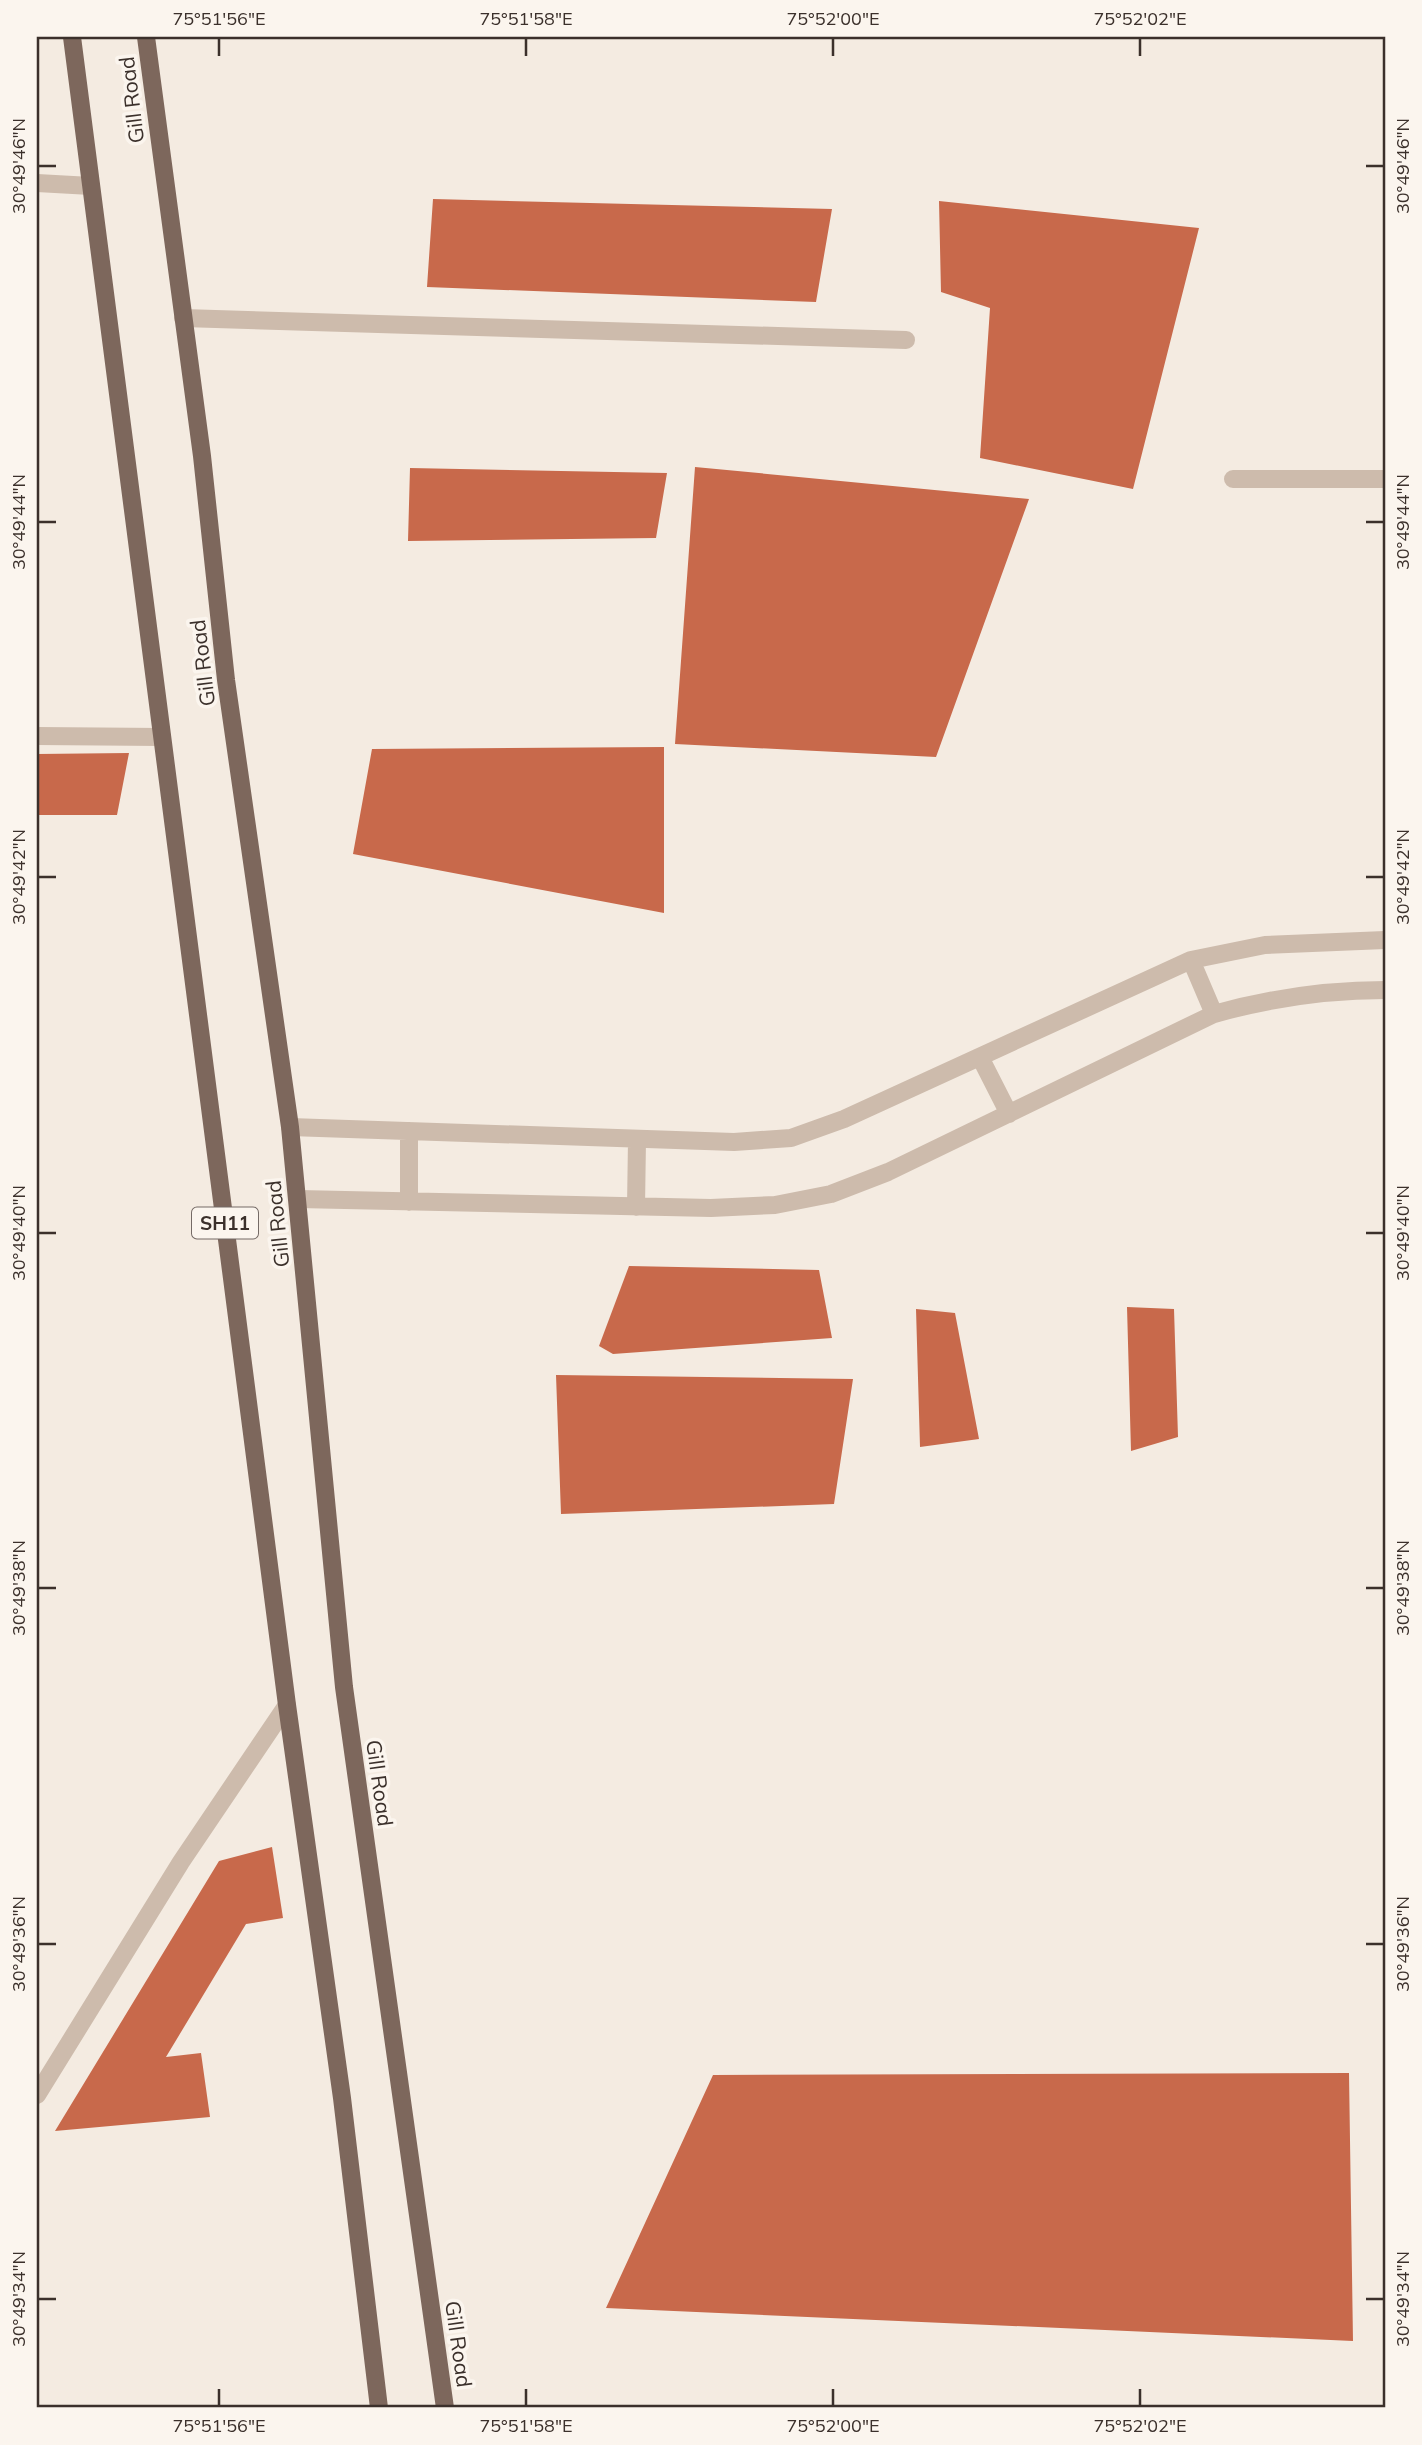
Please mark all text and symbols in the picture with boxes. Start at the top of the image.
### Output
text: 75°51'56"E [172,7,266,30]
text: 75°51'58"E [479,7,573,30]
text: 75°52'00"E [786,7,880,30]
text: 75°52'02"E [1093,7,1187,30]
street label: Gill Road [113,55,149,145]
text: 30°49'46"N [7,118,30,214]
text: 30°49'46"N [1391,118,1414,214]
text: 30°49'44"N [7,474,30,570]
text: 30°49'44"N [1391,474,1414,570]
street label: Gill Road [184,618,220,708]
text: 30°49'42"N [7,829,30,925]
text: 30°49'42"N [1391,829,1414,925]
street label: Gill Road [260,1179,294,1269]
text: 30°49'40"N [7,1185,30,1281]
text: 30°49'40"N [1391,1185,1414,1281]
road number: SH11 [192,1208,258,1238]
text: 30°49'38"N [7,1540,30,1636]
text: 30°49'38"N [1391,1540,1414,1636]
street label: Gill Road [361,1738,399,1828]
text: 30°49'36"N [7,1896,30,1992]
text: 30°49'36"N [1391,1896,1414,1992]
text: 30°49'34"N [7,2251,30,2347]
text: 30°49'34"N [1391,2251,1414,2347]
street label: Gill Road [440,2299,478,2389]
text: 75°51'56"E [172,2414,266,2437]
text: 75°51'58"E [479,2414,573,2437]
text: 75°52'00"E [786,2414,880,2437]
text: 75°52'02"E [1093,2414,1187,2437]

